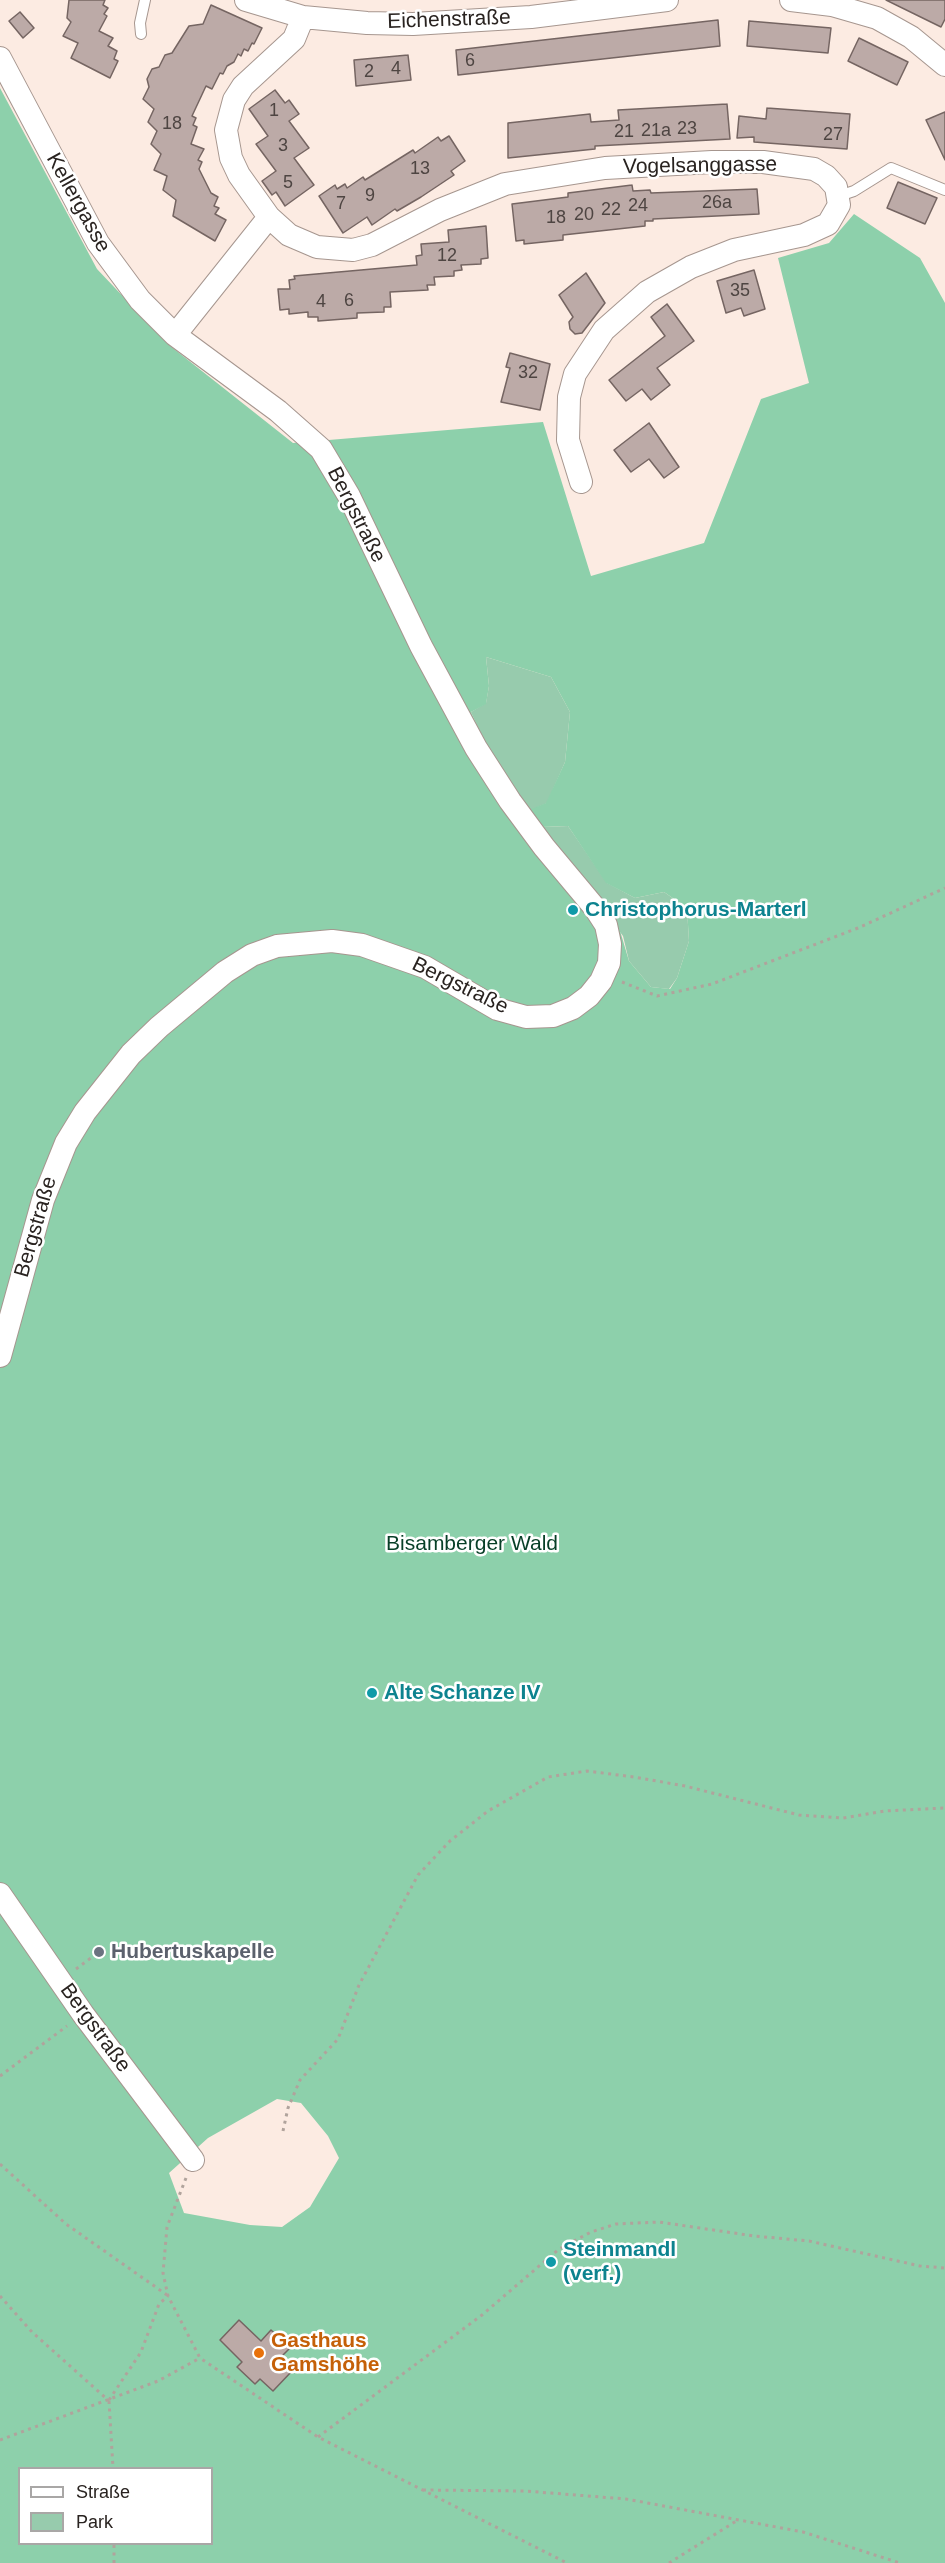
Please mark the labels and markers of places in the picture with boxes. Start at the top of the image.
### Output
place label: Christophorus-Marterl [585,897,807,923]
marker: Christophorus-Marterl [566,903,580,917]
place label: Alte Schanze IV [384,1680,540,1706]
marker: Alte Schanze IV [365,1686,379,1700]
place label: Hubertuskapelle [111,1939,274,1965]
marker: Hubertuskapelle [92,1945,106,1959]
place label: Steinmandl (verf.) [563,2237,676,2287]
marker: Steinmandl (verf.) [544,2255,558,2269]
place label: Gasthaus Gamshöhe [271,2328,380,2378]
marker: Gasthaus Gamshöhe [252,2346,266,2360]

